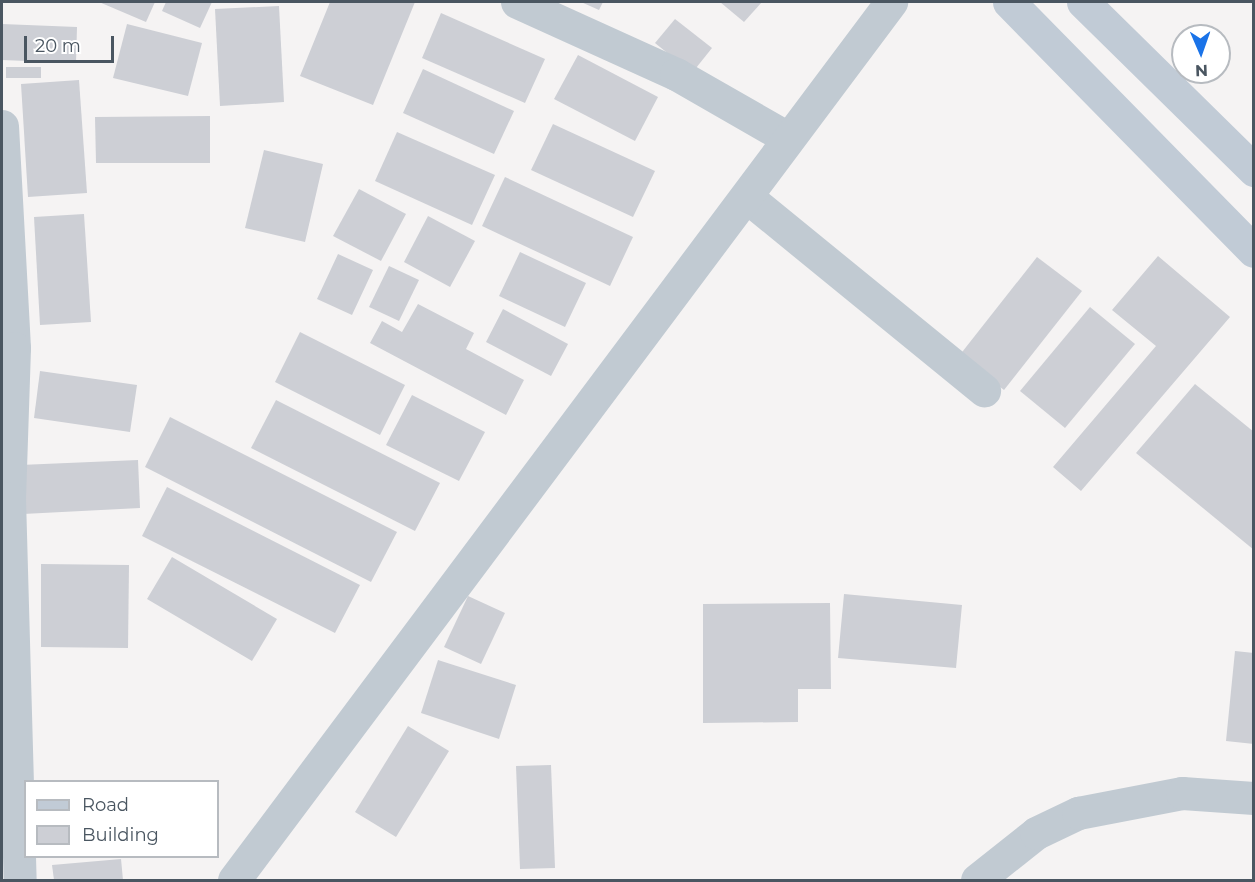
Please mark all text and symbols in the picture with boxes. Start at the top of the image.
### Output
scale bar [27,24,117,62]
north arrow [1171,24,1231,84]
text: 20 m [35,35,81,57]
text: N [1195,61,1208,80]
legend [24,780,219,858]
text: Road [82,794,129,816]
text: Building [82,824,159,846]

